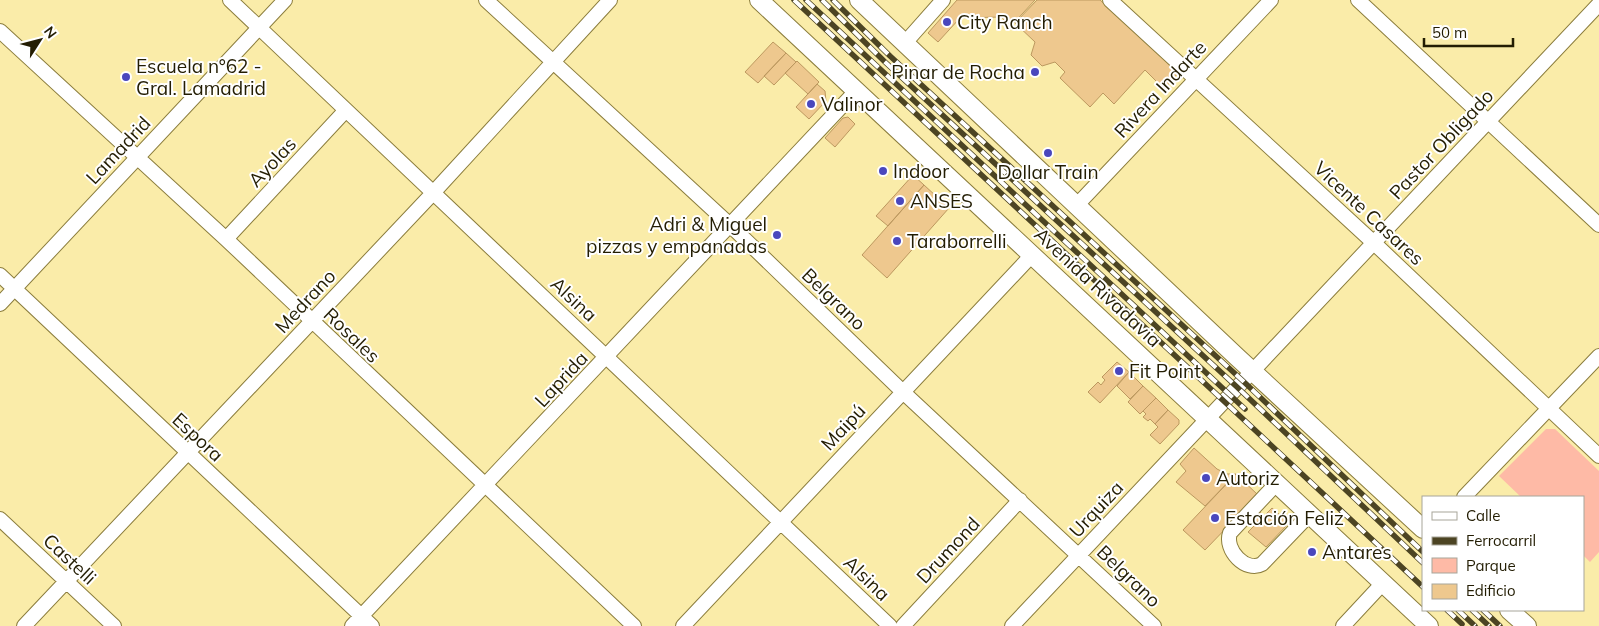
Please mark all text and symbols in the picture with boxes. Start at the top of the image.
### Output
place label: City Ranch [957,10,1053,34]
north arrow [15,15,65,65]
scale bar [1424,15,1513,47]
marker: City Ranch [941,16,953,28]
text: N [40,23,61,42]
text: 50 m [1432,23,1467,42]
street label: Rivera Indarte [1109,35,1211,143]
place label: Escuela n°62 - Gral. Lamadrid [136,54,266,100]
place label: Pinar de Rocha [891,60,1025,84]
marker: Pinar de Rocha [1029,66,1041,78]
marker: Escuela n°62 - Gral. Lamadrid [120,71,132,83]
street label: Pastor Obligado [1384,84,1498,204]
place label: Valinor [821,92,883,116]
marker: Valinor [805,98,817,110]
street label: Lamadrid [81,111,155,189]
street label: Ayolas [243,132,301,192]
marker: Dollar Train [1042,147,1054,159]
street label: Vicente Casares [1309,156,1429,270]
place label: Indoor [893,159,949,183]
place label: Dollar Train [997,160,1099,184]
marker: Indoor [877,165,889,177]
place label: ANSES [910,189,973,213]
marker: ANSES [894,195,906,207]
place label: Adri & Miguel pizzas y empanadas [586,212,767,258]
street label: Avenida Rivadavia [1030,222,1166,352]
marker: Adri & Miguel pizzas y empanadas [771,229,783,241]
place label: Taraborrelli [907,229,1006,253]
marker: Taraborrelli [891,235,903,247]
street label: Belgrano [797,263,871,335]
street label: Medrano [270,264,340,338]
street label: Alsina [546,271,602,327]
street label: Rosales [319,302,385,368]
street label: Laprida [529,346,593,412]
place label: Fit Point [1129,359,1201,383]
marker: Fit Point [1113,365,1125,377]
street label: Maipú [816,399,870,455]
street label: Espora [168,407,228,467]
place label: Autoriz [1216,466,1280,490]
marker: Autoriz [1200,472,1212,484]
street label: Urquiza [1064,476,1128,542]
legend [1422,496,1584,611]
place label: Estación Feliz [1225,506,1344,530]
text: Calle [1466,506,1500,525]
street label: Drumond [911,512,985,588]
marker: Estación Feliz [1209,512,1221,524]
street label: Castelli [38,528,102,590]
text: Ferrocarril [1466,531,1536,550]
street label: Belgrano [1092,540,1166,612]
place label: Antares [1322,540,1392,564]
marker: Antares [1306,546,1318,558]
street label: Alsina [839,550,895,606]
text: Parque [1466,556,1516,575]
text: Edificio [1466,581,1516,600]

